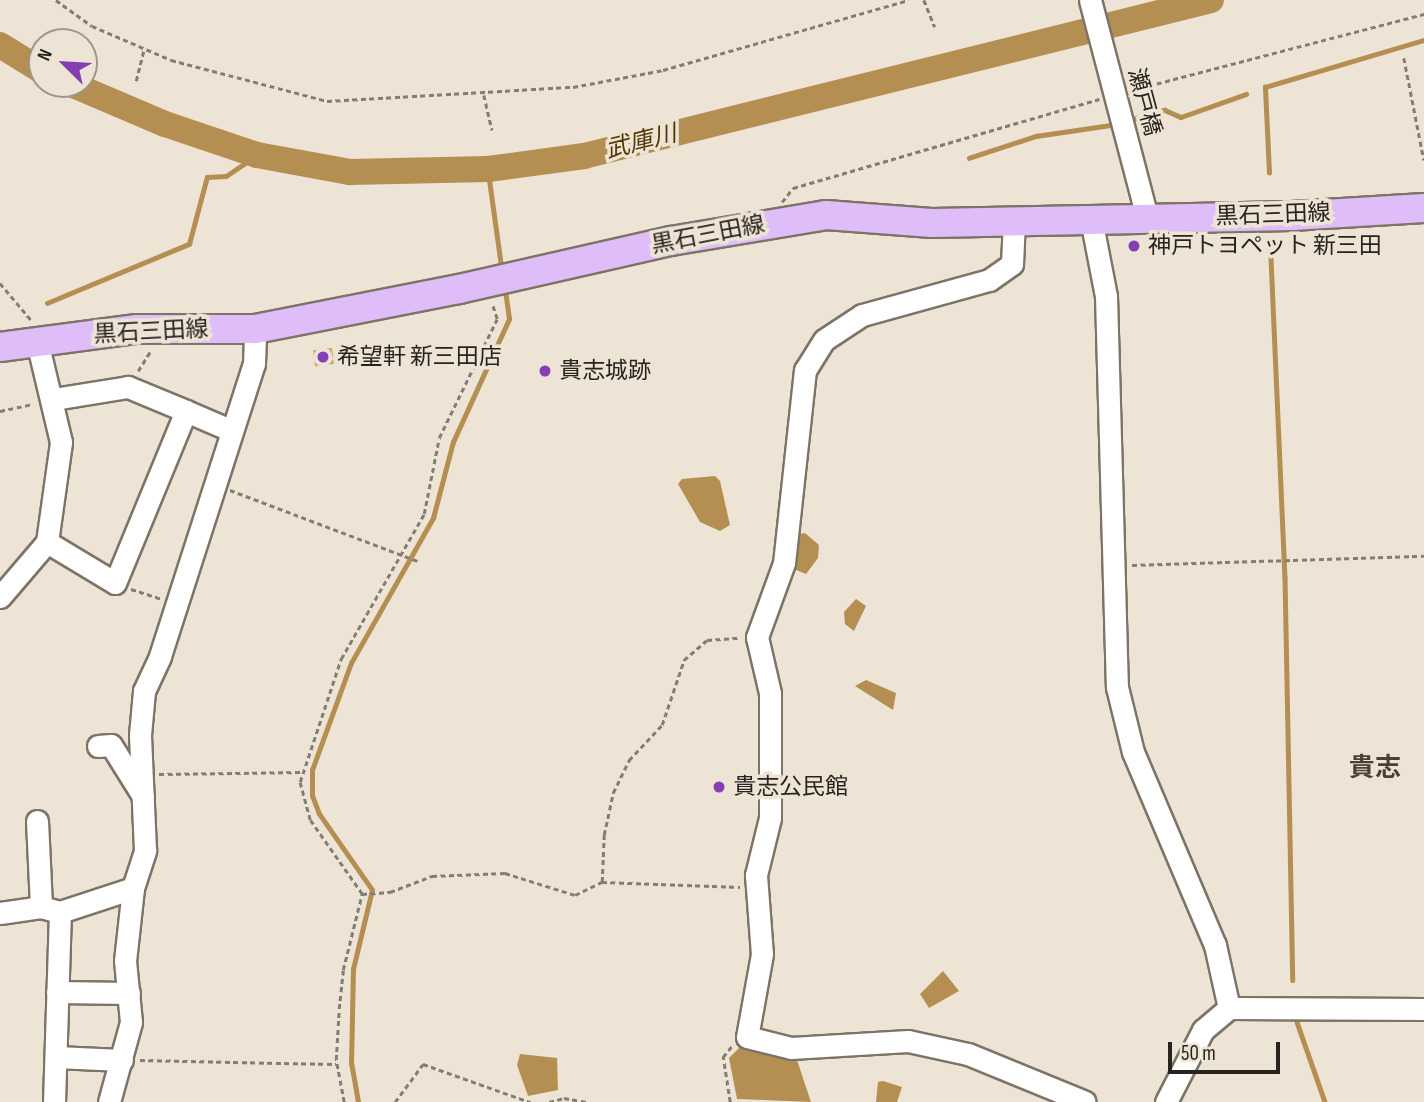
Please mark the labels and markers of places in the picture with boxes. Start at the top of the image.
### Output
place label: 神戸トヨペット 新三田 [1148,232,1382,260]
marker: 神戸トヨペット 新三田 [1126,238,1142,254]
place label: 希望軒 新三田店 [337,343,502,371]
marker: 希望軒 新三田店 [315,349,331,365]
place label: 貴志城跡 [559,357,651,385]
marker: 貴志城跡 [537,363,553,379]
place label: 貴志公民館 [733,773,848,801]
marker: 貴志公民館 [711,779,727,795]

